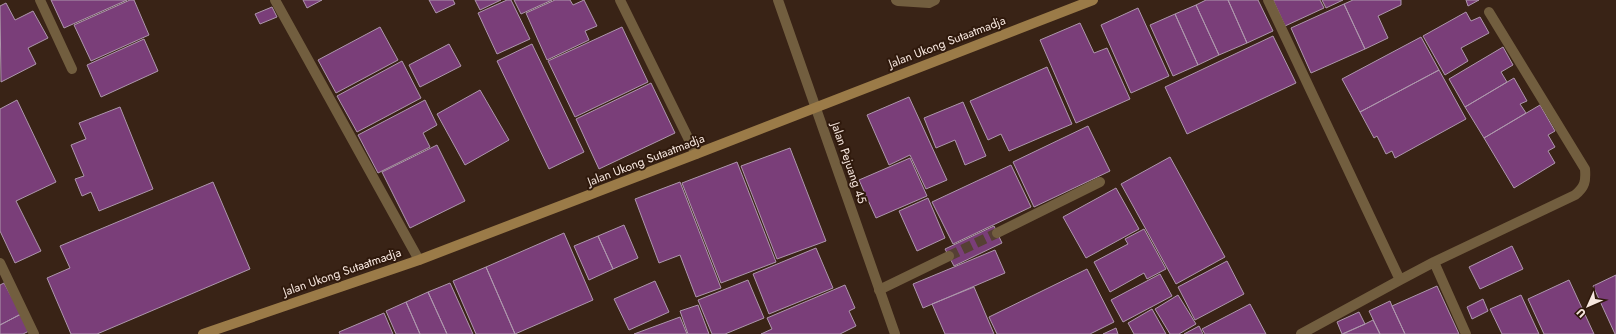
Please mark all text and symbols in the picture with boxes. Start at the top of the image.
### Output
street label: Jalan Ukong Sutaatmadja [884,11,1008,73]
street label: Jalan Pejuang 45 [826,118,871,206]
street label: Jalan Ukong Sutaatmadja [583,129,707,191]
street label: Jalan Ukong Sutaatmadja [279,243,404,301]
north arrow [1568,286,1608,326]
text: U [1573,305,1589,321]

